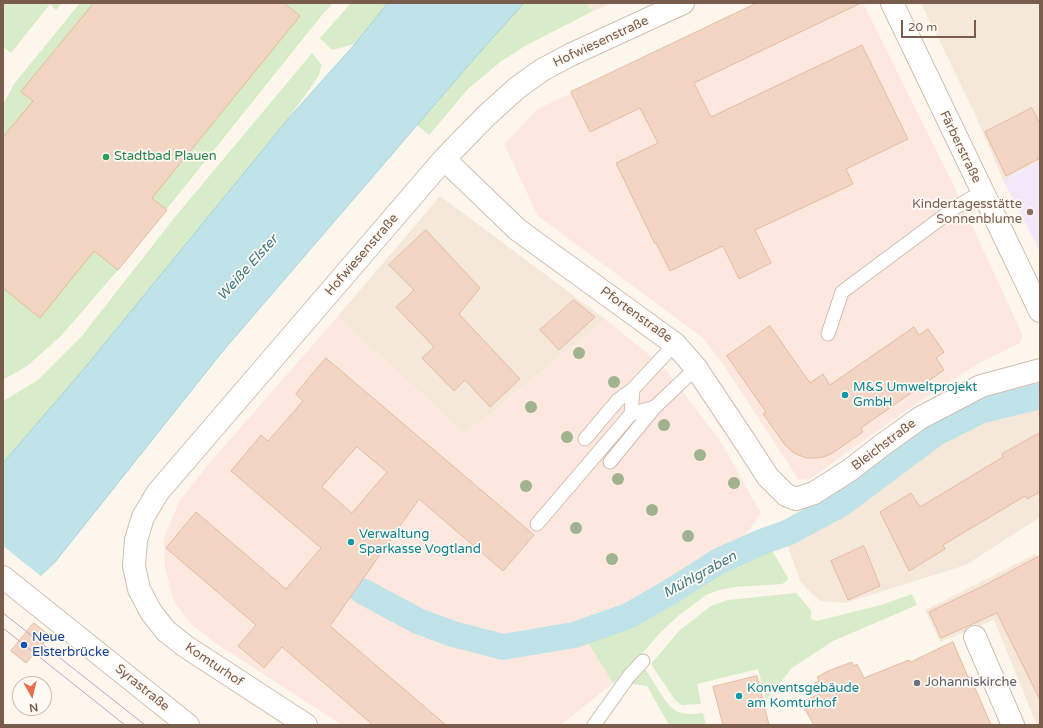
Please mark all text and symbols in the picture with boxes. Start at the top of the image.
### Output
scale bar [903,12,978,38]
street label: Hofwiesenstraße [551,13,651,71]
text: 20 m [908,20,937,34]
street label: Färberstraße [936,108,984,186]
place label: Stadtbad Plauen [114,149,217,165]
marker: Stadtbad Plauen [101,152,111,162]
place label: Kindertagesstätte Sonnenblume [912,197,1022,228]
marker: Kindertagesstätte Sonnenblume [1025,207,1035,217]
street label: Hofwiesenstraße [322,211,402,299]
water label: Weiße Elster [214,232,282,304]
street label: Pfortenstraße [597,284,675,346]
place label: M&S Umweltprojekt GmbH [853,380,977,411]
marker: M&S Umweltprojekt GmbH [840,390,850,400]
street label: Bleichstraße [849,416,919,474]
place label: Verwaltung Sparkasse Vogtland [359,527,481,558]
marker: Verwaltung Sparkasse Vogtland [346,537,356,547]
water label: Mühlgraben [660,548,740,602]
place label: Neue Elsterbrücke [32,630,109,661]
marker: Neue Elsterbrücke [19,640,29,650]
street label: Komturhof [182,640,246,690]
street label: Syrastraße [112,661,172,715]
place label: Johanniskirche [925,675,1017,691]
north arrow [12,676,52,716]
marker: Johanniskirche [912,678,922,688]
place label: Konventsgebäude am Komturhof [747,681,859,712]
marker: Konventsgebäude am Komturhof [734,691,744,701]
text: N [28,700,39,714]

